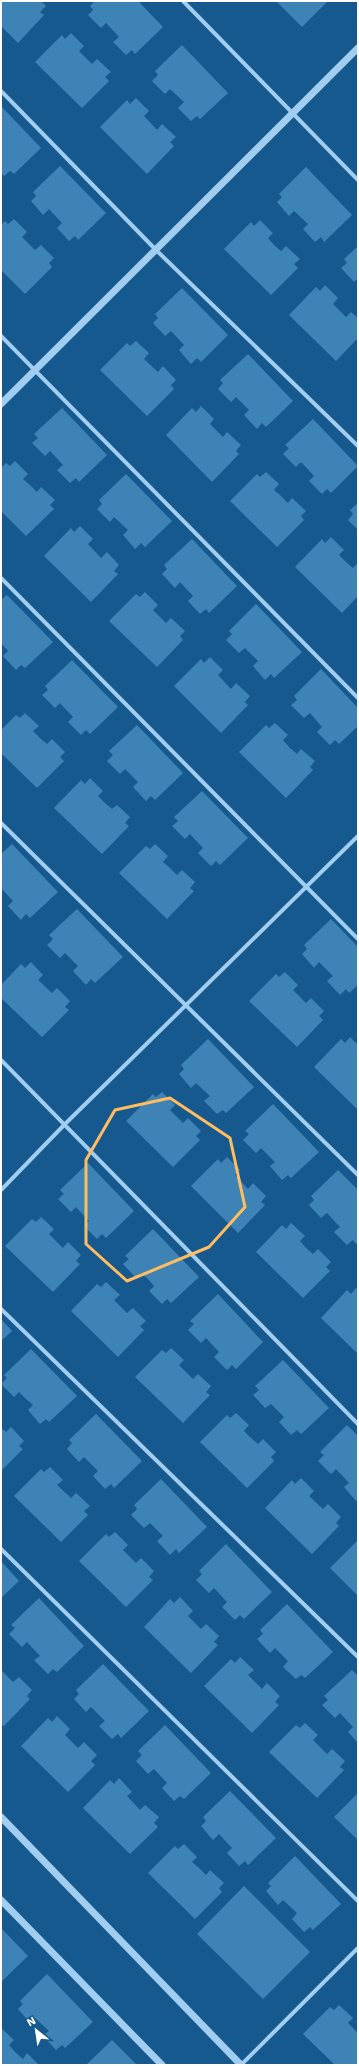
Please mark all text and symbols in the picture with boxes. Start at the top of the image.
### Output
north arrow [16,2010,56,2050]
text: N [24,2014,38,2029]

